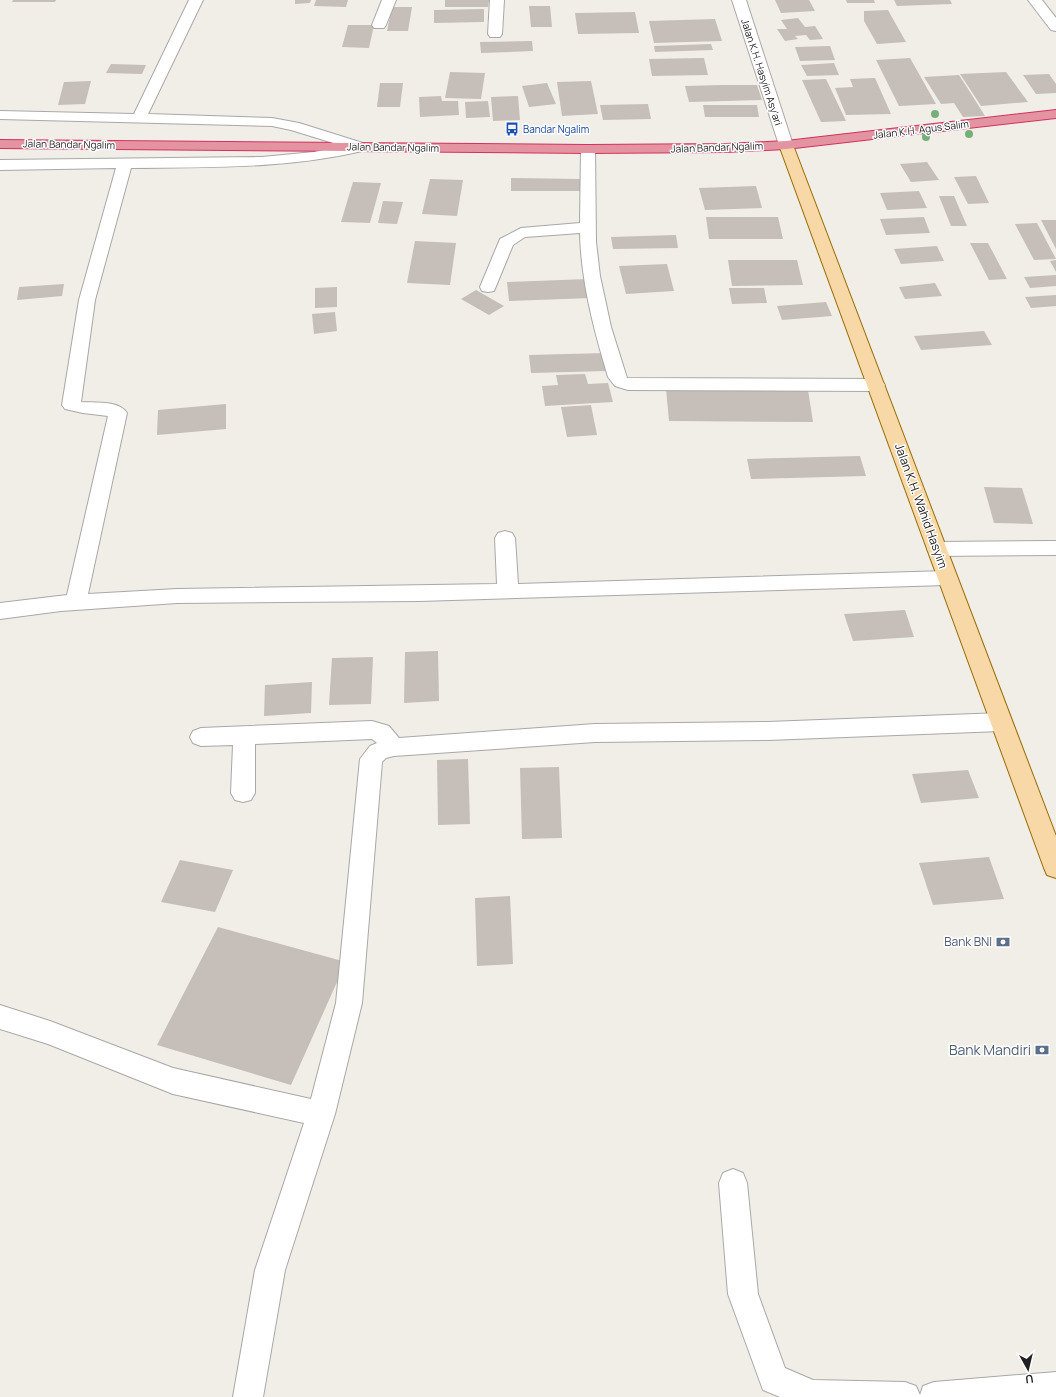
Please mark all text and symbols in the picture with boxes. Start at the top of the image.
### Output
street label: Jalan K.H. Hasyim Asy'ari [738,17,786,127]
street label: Jalan K.H. Agus Salim [872,116,970,142]
bus stop icon: Bandar Ngalim [504,121,520,137]
place label: Bandar Ngalim [523,122,589,136]
street label: Jalan Bandar Ngalim [23,136,115,152]
street label: Jalan Bandar Ngalim [671,138,763,156]
street label: Jalan Bandar Ngalim [347,139,439,155]
street label: Jalan K.H. Wahid Hasyim [891,441,952,571]
place label: Bank BNI [944,933,992,950]
bank icon: Bank BNI [995,934,1011,950]
place label: Bank Mandiri [949,1040,1031,1059]
bank icon: Bank Mandiri [1034,1042,1050,1058]
north arrow [1008,1349,1048,1389]
text: U [1024,1371,1034,1387]

